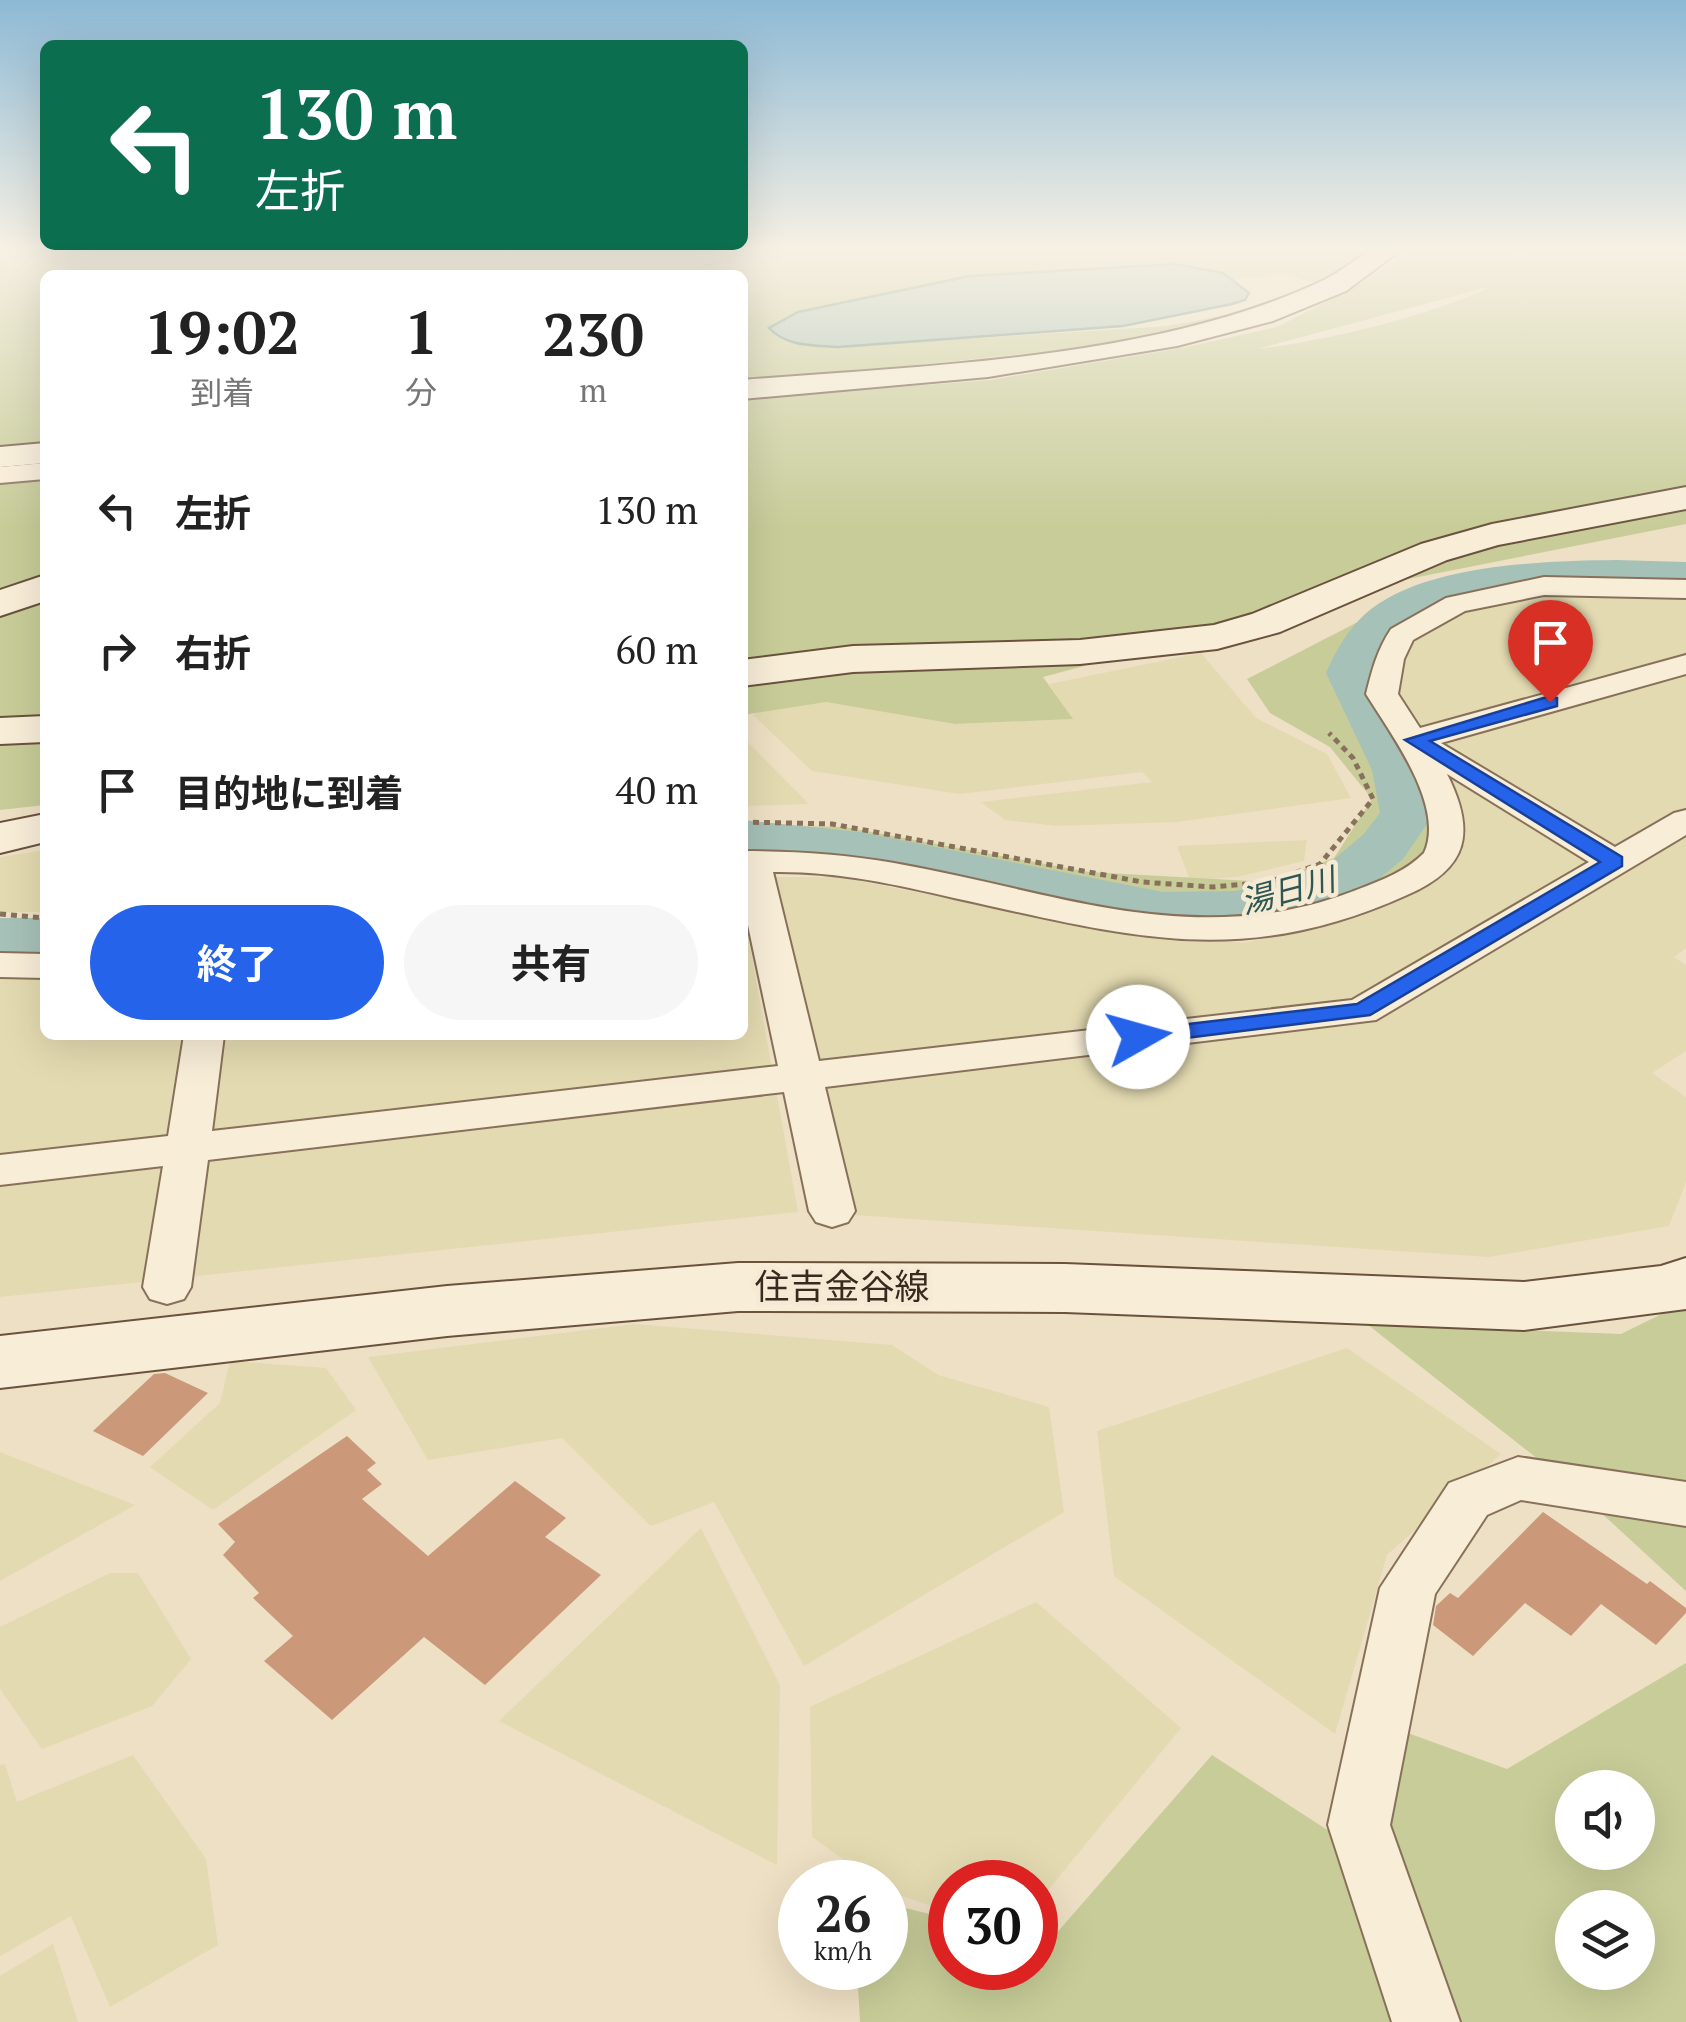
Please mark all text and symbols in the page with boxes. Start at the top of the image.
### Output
text: 130 m [255,66,457,159]
icon: left [90,80,220,210]
text: 左折 [255,160,345,220]
text: 19:02 [144,292,300,371]
text: 1 [404,292,438,371]
text: 230 [542,294,644,373]
text: m [579,369,607,411]
text: 到着 [190,371,254,413]
text: 分 [405,371,437,413]
icon: left [90,483,145,538]
text: 130 m [595,485,698,535]
text: 左折 [175,488,251,538]
pin [1508,600,1593,703]
icon: arrive [1523,615,1578,670]
icon: right [90,623,145,678]
text: 60 m [615,625,698,675]
text: 右折 [175,628,251,678]
icon: arrive [90,763,145,818]
text: 40 m [615,765,698,815]
text: 目的地に到着 [175,768,403,818]
water label: 湯日川 [1236,857,1342,923]
button: 終了 [90,905,384,1020]
button: 共有 [404,905,698,1020]
position arrow [1086,985,1190,1089]
street label: 住吉金谷線 [754,1263,930,1309]
map controls [1555,1770,1655,1990]
button: sound [1555,1770,1655,1870]
speed limit sign: 30 [928,1860,1058,1990]
text: 26 [815,1880,871,1946]
button: layers [1555,1890,1655,1990]
text: km/h [814,1934,872,1967]

